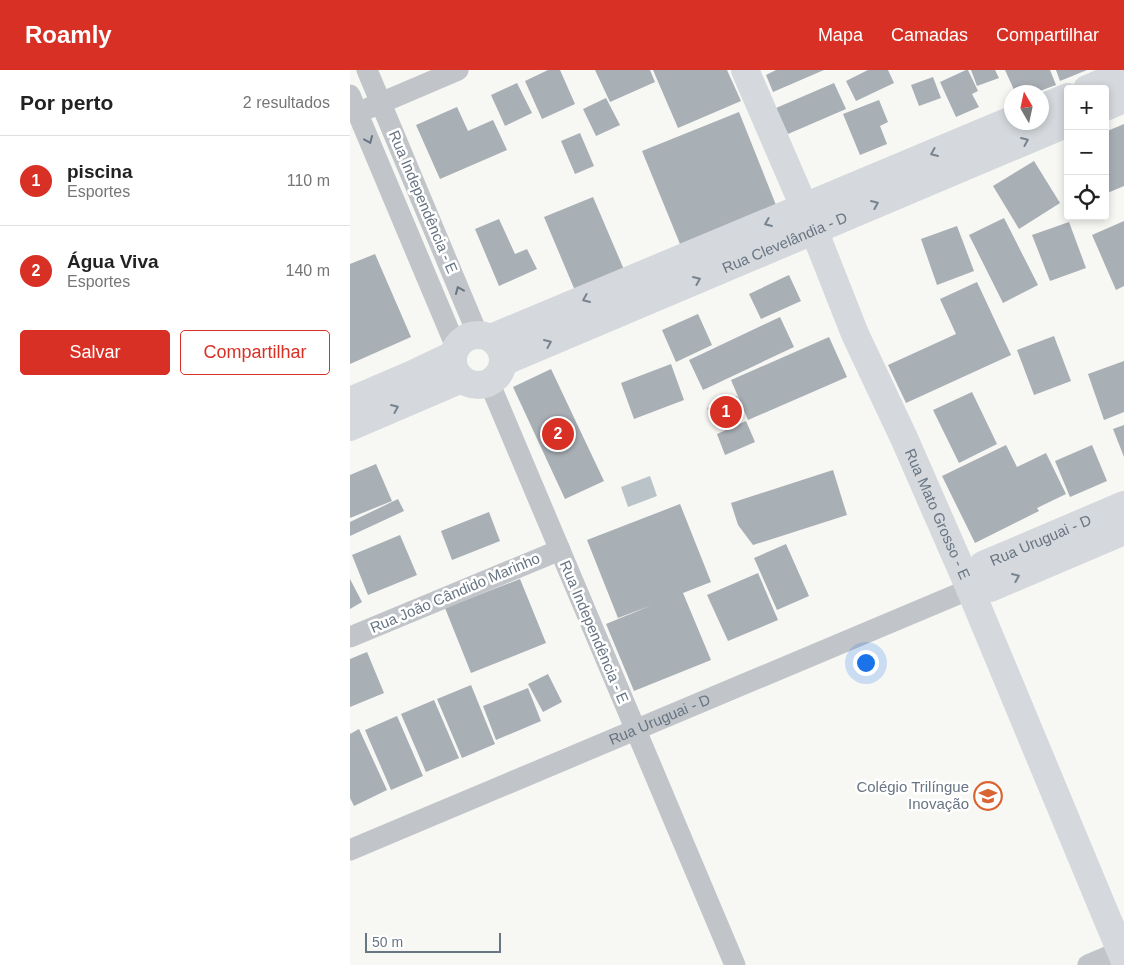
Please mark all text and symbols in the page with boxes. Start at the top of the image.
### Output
text: Roamly [25,21,112,48]
text: Mapa [818,25,863,45]
text: Camadas [891,25,968,45]
text: Compartilhar [996,25,1099,45]
north arrow [1004,85,1049,130]
map controls [1064,85,1109,220]
button: + [1064,85,1109,130]
text: Por perto [20,91,113,114]
text: 2 resultados [243,94,330,111]
street label: Rua Independência - E [386,128,461,276]
button: − [1064,130,1109,175]
one-way arrow [363,135,373,143]
one-way arrow [1020,137,1029,147]
one-way arrow [930,146,939,157]
text: piscina [67,161,132,182]
text: 1 [32,172,40,189]
text: 110 m [287,172,330,189]
button: locate [1064,175,1109,220]
text: Esportes [67,183,130,200]
one-way arrow [870,200,879,211]
street label: Rua Clevelândia - D [719,208,850,276]
one-way arrow [765,217,773,227]
text: Água Viva [67,251,159,272]
text: 2 [32,262,40,279]
text: 140 m [286,262,330,279]
text: Esportes [67,273,130,290]
one-way arrow [693,275,701,285]
one-way arrow [455,286,466,295]
one-way arrow [582,292,591,303]
button: Salvar [20,330,170,375]
button: Compartilhar [180,330,330,375]
one-way arrow [543,339,552,349]
pin: 1 [710,393,742,431]
one-way arrow [390,403,399,414]
pin: 2 [542,415,574,453]
street label: Rua Mato Grosso - E [902,446,974,582]
street label: Rua Uruguai - D [987,511,1094,569]
street label: Rua João Cândido Marinho [367,549,542,636]
street label: Rua Independência - E [557,558,632,706]
one-way arrow [1011,573,1020,584]
your location [853,650,879,676]
street label: Rua Uruguai - D [606,690,713,748]
place label: Colégio Trilíngue Inovação [856,778,969,812]
school or university icon: Colégio Trilíngue Inovação [973,781,1003,811]
scale bar [365,930,501,953]
text: 50 m [372,934,403,950]

